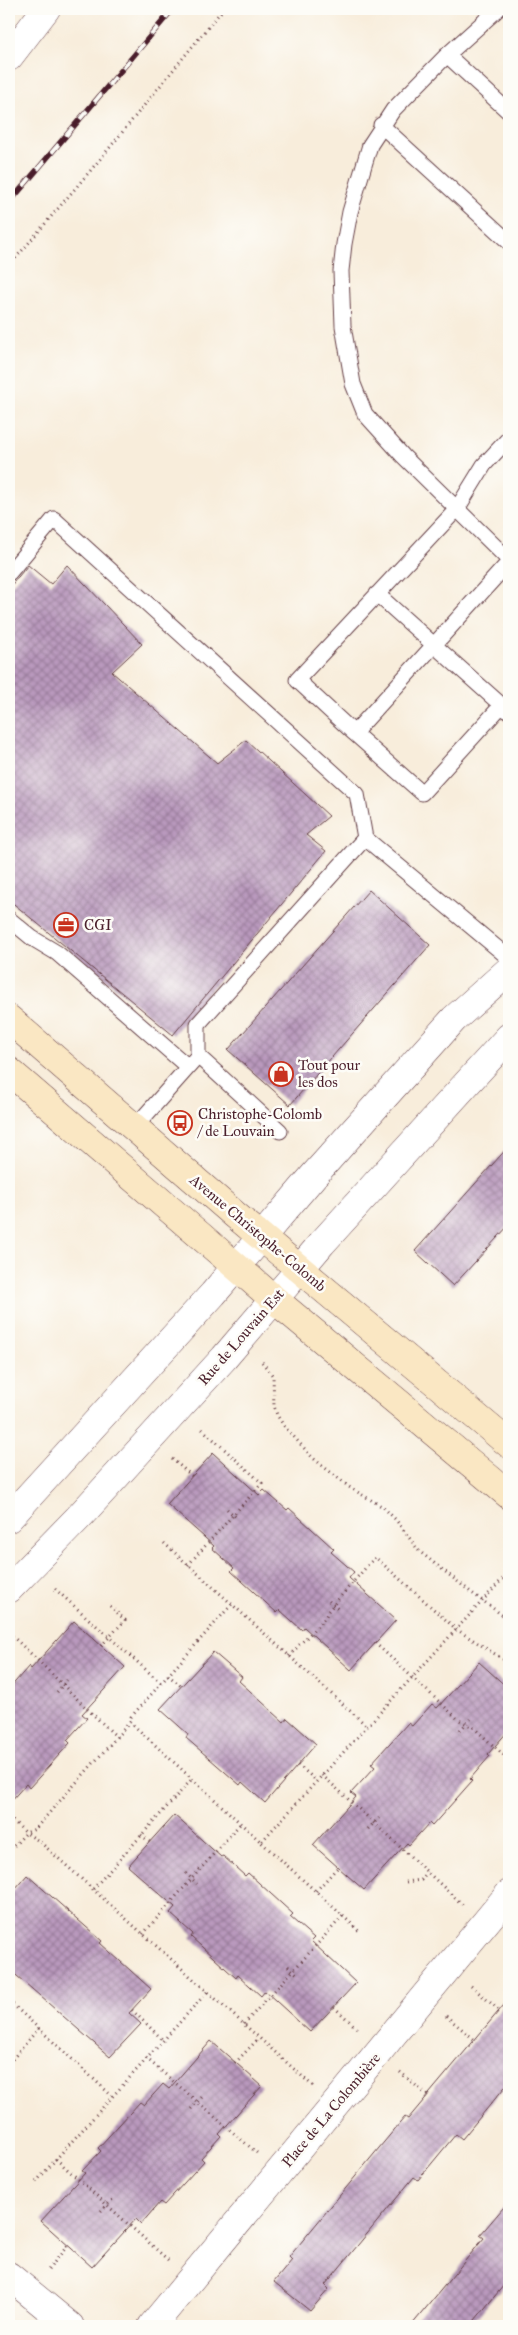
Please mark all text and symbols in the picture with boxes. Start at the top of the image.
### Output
office icon: CGI [53,912,79,938]
place label: CGI [84,916,112,934]
place label: Tout pour les dos [298,1056,360,1091]
shop icon: Tout pour les dos [268,1061,294,1087]
place label: Christophe-Colomb / de Louvain [197,1105,322,1140]
bus stop icon: Christophe-Colomb / de Louvain [167,1110,193,1136]
street label: Avenue Christophe-Colomb [185,1170,330,1295]
street label: Rue de Louvain Est [194,1285,288,1389]
street label: Place de La Colombière [278,2049,384,2171]

